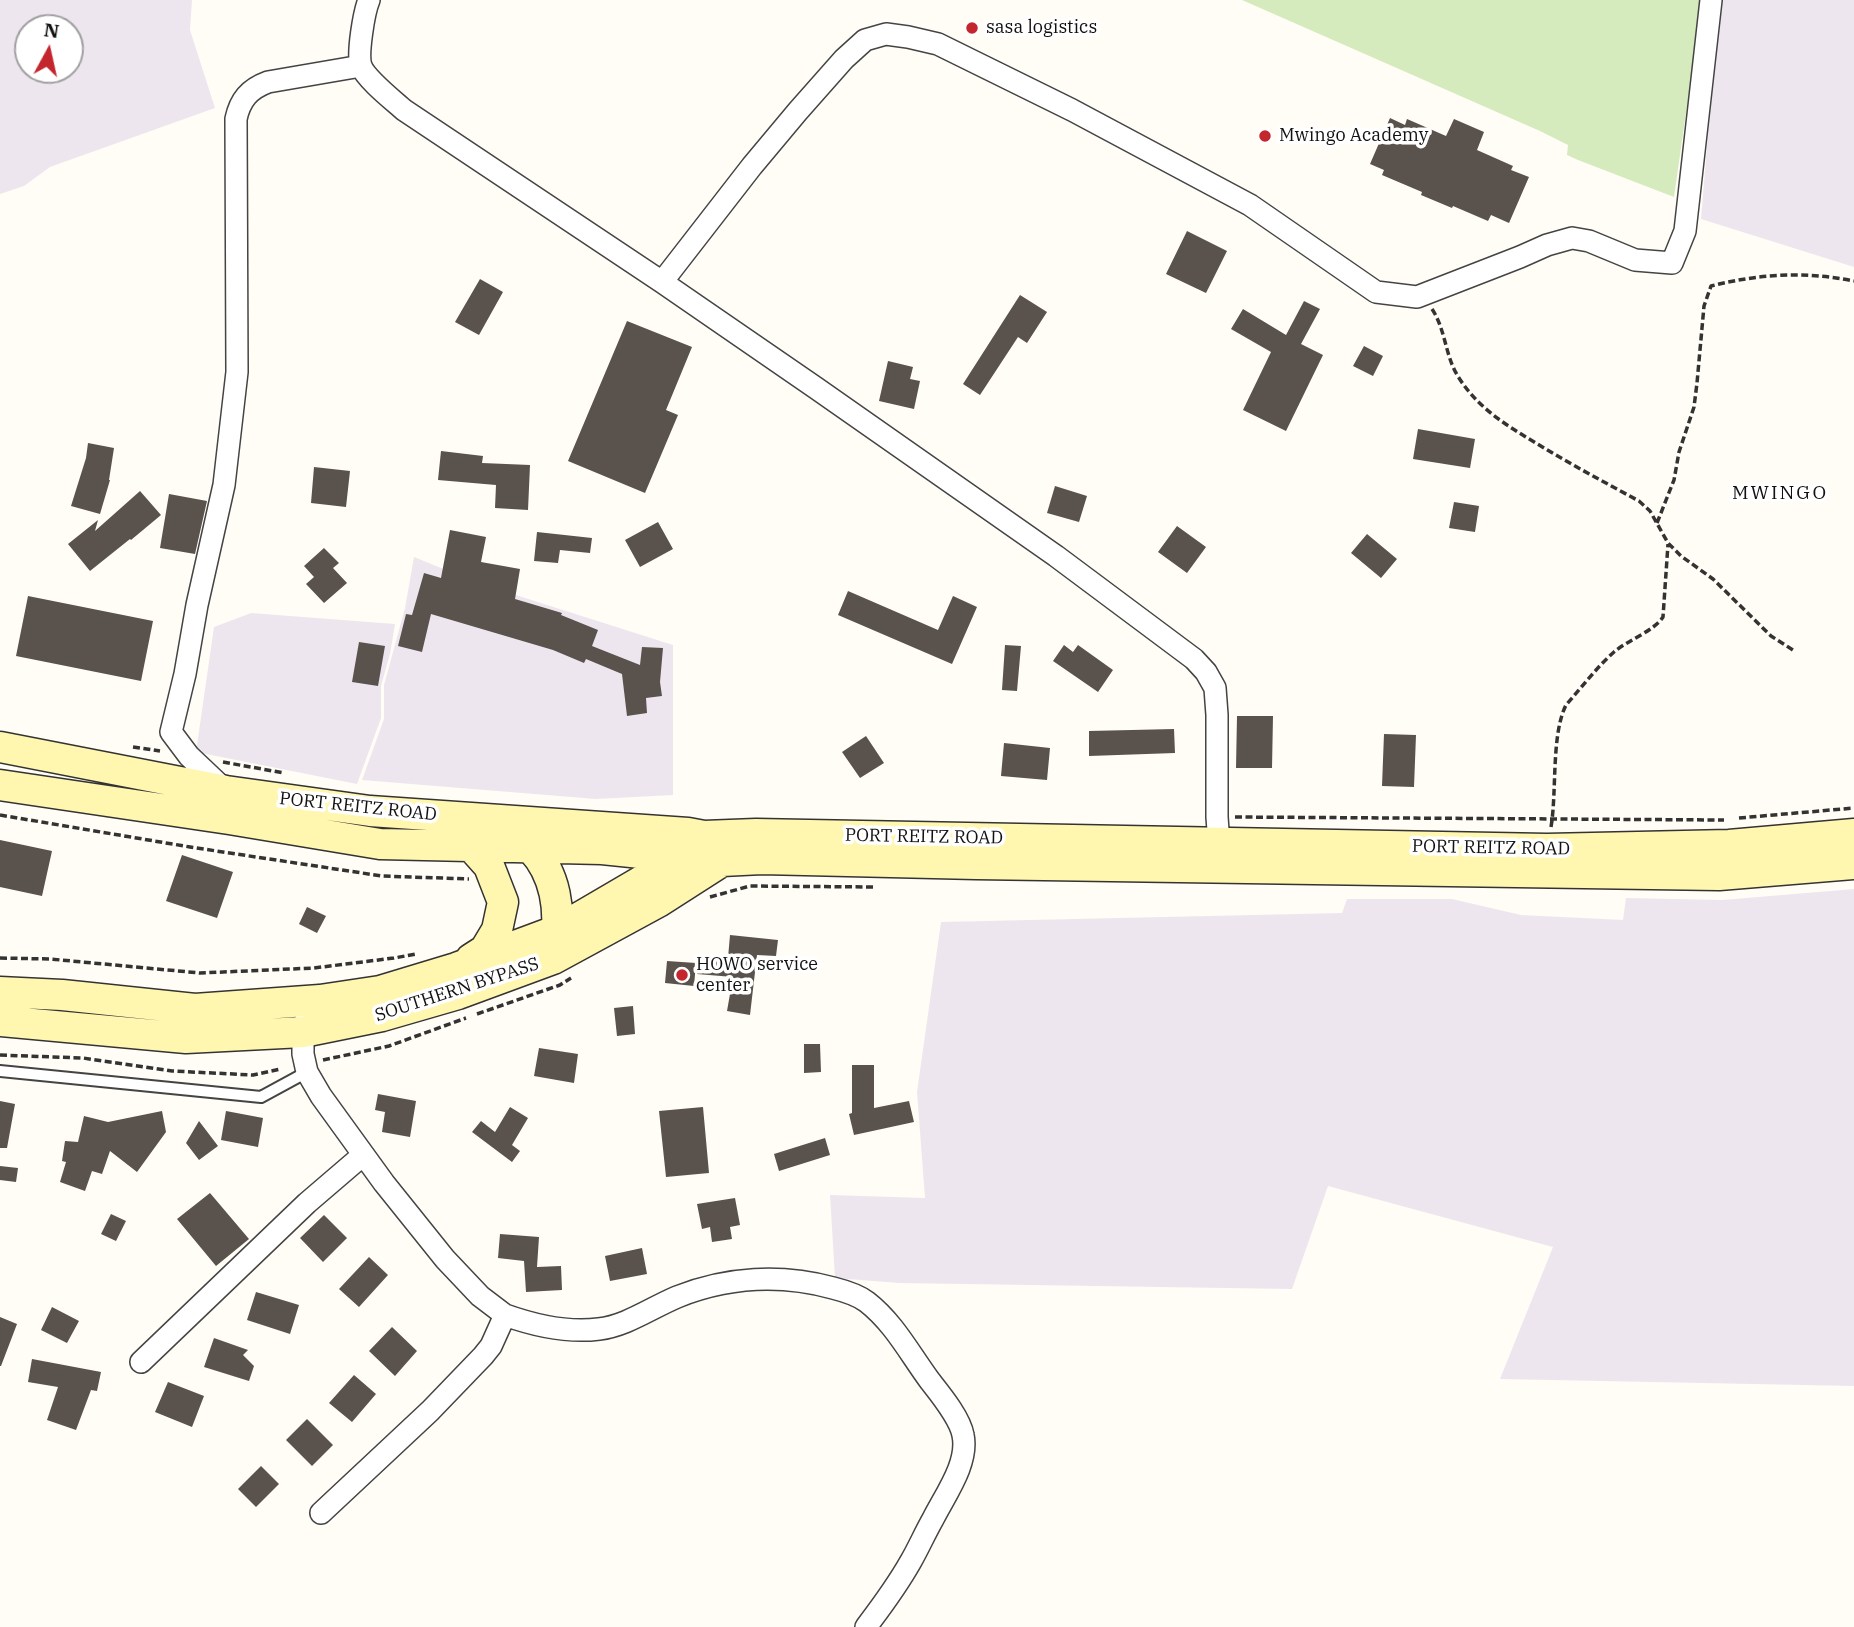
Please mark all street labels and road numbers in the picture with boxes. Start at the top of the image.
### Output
street label: PORT REITZ ROAD [278,788,438,826]
street label: PORT REITZ ROAD [845,825,1003,849]
street label: PORT REITZ ROAD [1412,836,1570,860]
street label: SOUTHERN BYPASS [372,953,542,1027]

